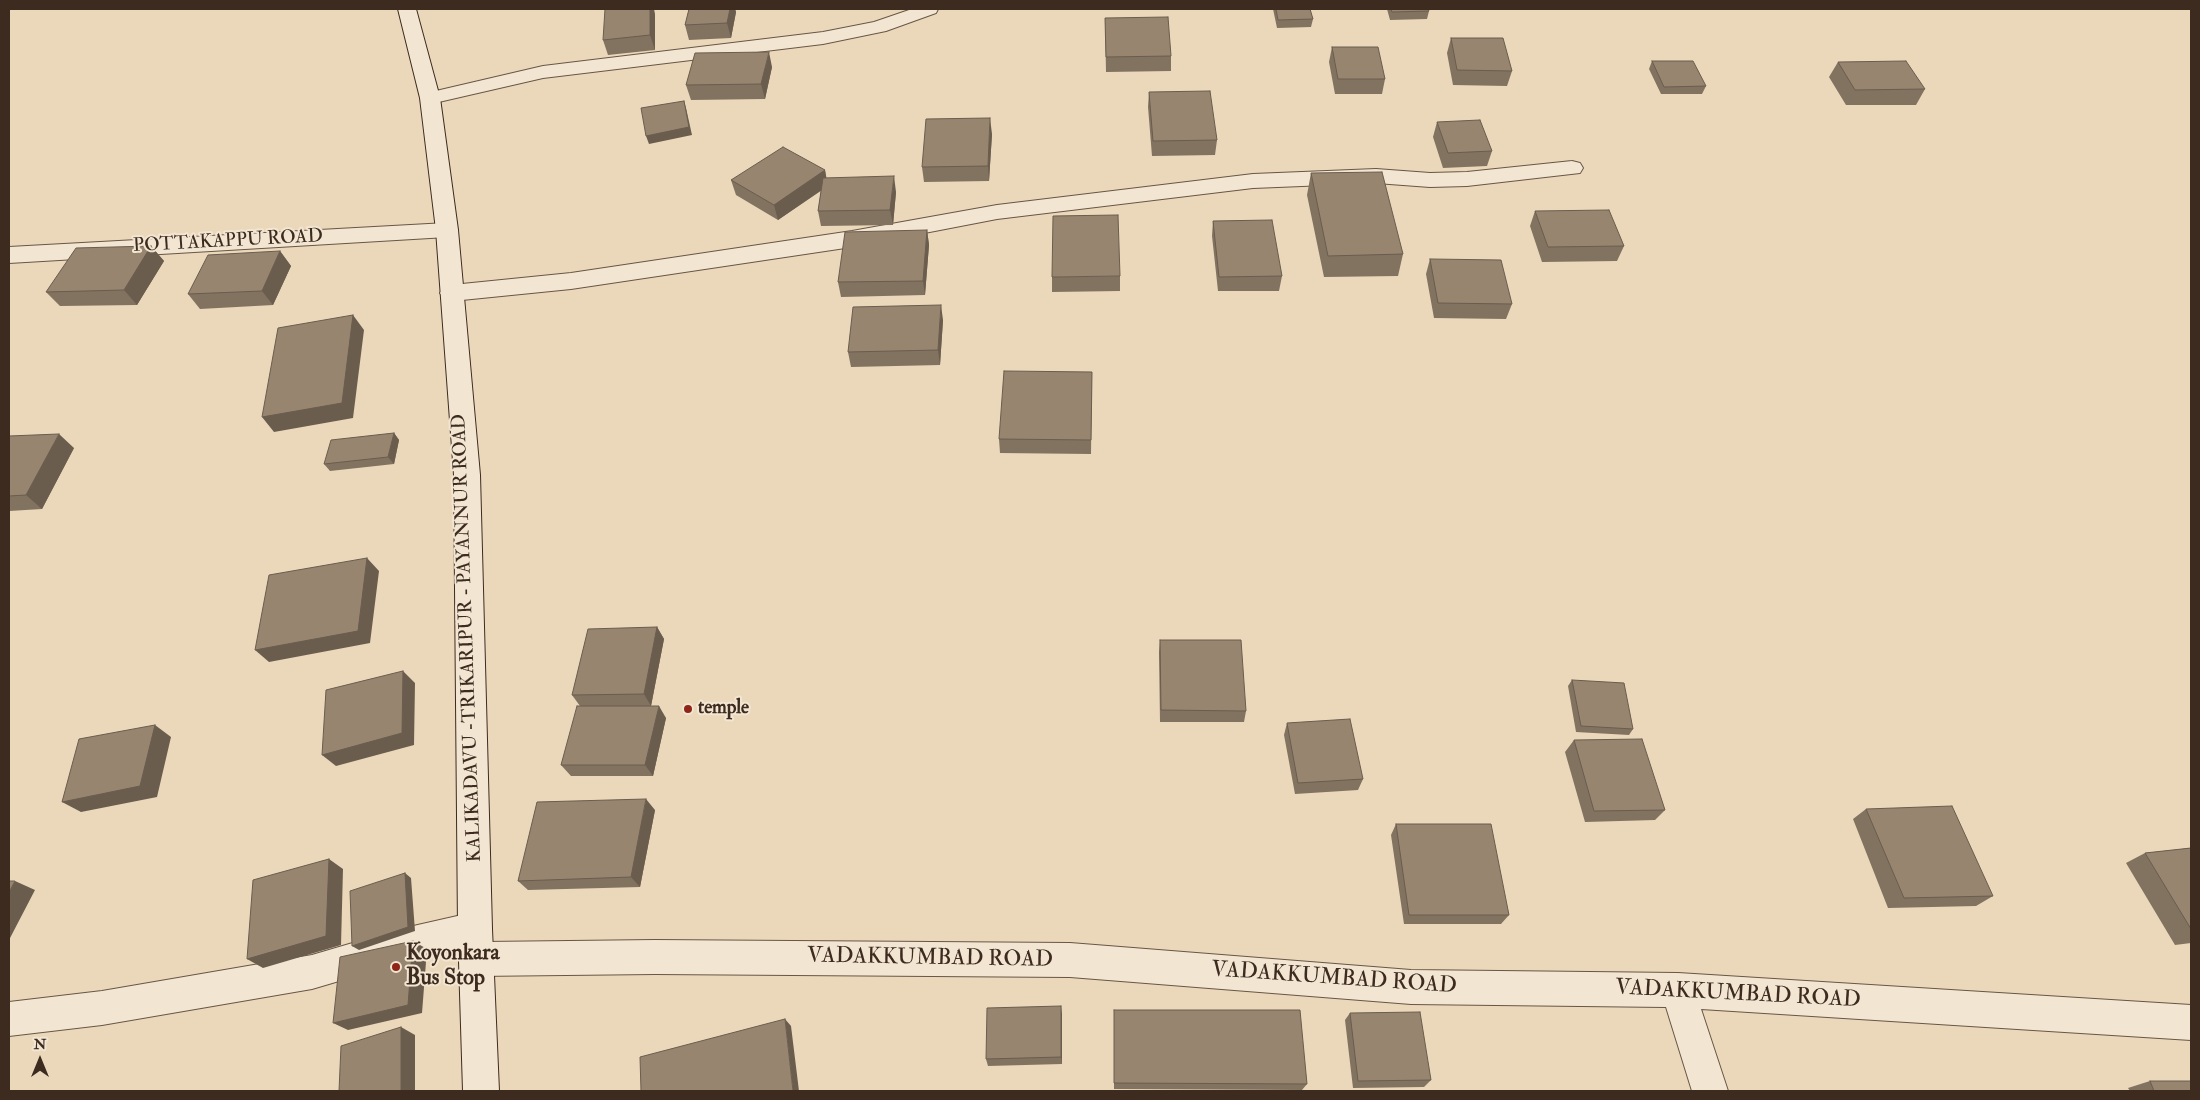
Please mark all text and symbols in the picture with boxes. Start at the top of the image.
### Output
street label: POTTAKAPPU ROAD [132,226,324,258]
street label: KALIKADAVU -TRIKARIPUR - PAYANNUR ROAD [449,414,487,862]
place label: temple [698,698,749,720]
marker: temple [682,703,694,715]
place label: Koyonkara Bus Stop [406,941,500,992]
street label: VADAKKUMBAD ROAD [807,944,1053,974]
street label: VADAKKUMBAD ROAD [1210,957,1458,1001]
marker: Koyonkara Bus Stop [390,961,402,973]
street label: VADAKKUMBAD ROAD [1615,975,1861,1015]
north arrow [15,1035,65,1085]
text: N [34,1036,46,1053]

